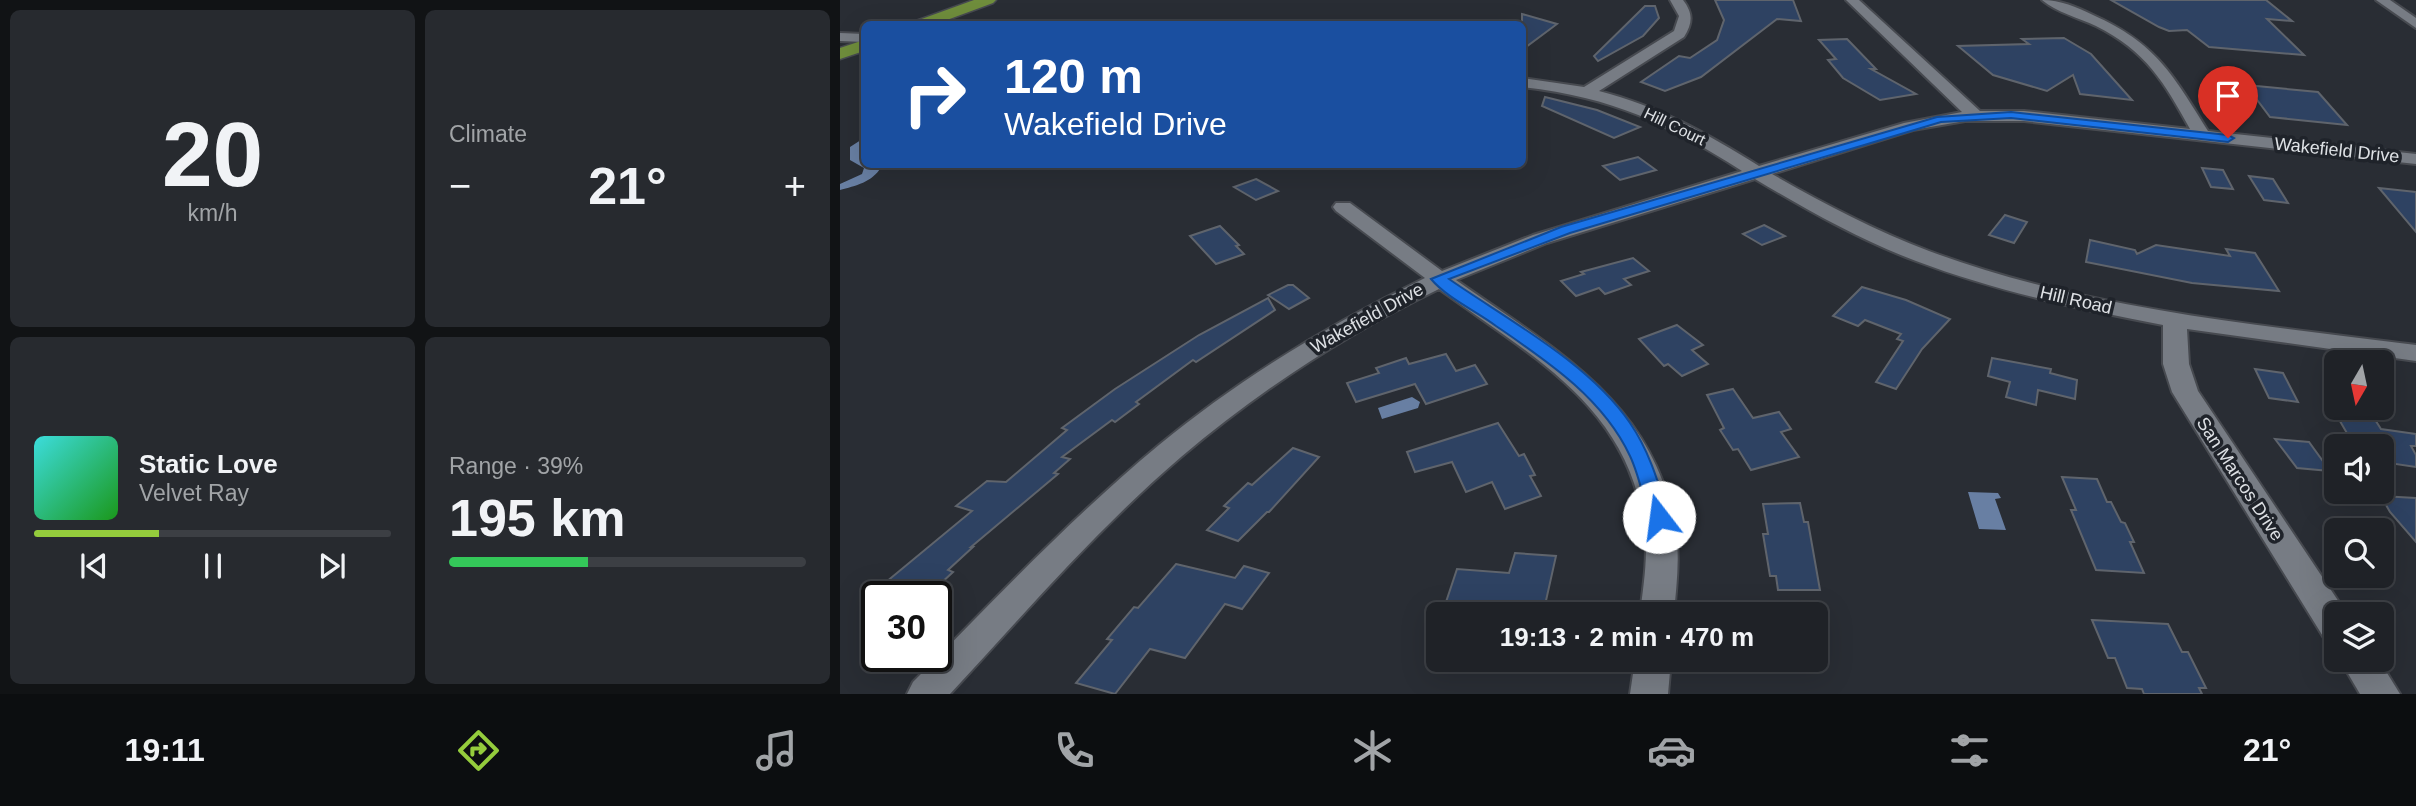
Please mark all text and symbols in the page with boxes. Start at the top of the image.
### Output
icon: right [889,49,980,140]
text: 120 m [1004,49,1143,103]
pin [2198,66,2258,138]
icon: arrive [2209,77,2247,115]
text: 20 [162,104,263,205]
street label: Hill Court [1641,104,1709,149]
text: Wakefield Drive [1004,106,1227,142]
text: Climate [449,121,527,147]
street label: Wakefield Drive [2274,134,2400,166]
text: 21° [588,157,667,215]
text: − [449,165,471,207]
text: + [784,165,806,207]
text: km/h [188,200,237,226]
street label: Wakefield Drive [1307,279,1427,357]
street label: Hill Road [2038,282,2114,318]
north arrow [2324,350,2394,420]
map controls [2324,350,2394,672]
street label: San Marcos Drive [2193,414,2287,544]
button: sound [2324,434,2394,504]
text: Static Love [139,449,278,479]
text: Range · 39% [449,453,583,479]
text: Velvet Ray [139,480,249,506]
position arrow [1622,480,1696,554]
text: 195 km [449,489,625,547]
button: search [2324,518,2394,588]
icon: previous [75,547,113,585]
icon: pause [194,547,232,585]
icon: next [313,547,351,585]
speed limit sign: 30 [861,581,952,672]
button: layers [2324,602,2394,672]
text: 19:13 · 2 min · 470 m [1500,622,1754,652]
icon: directions [454,726,503,775]
icon: music [752,726,801,775]
icon: phone [1050,726,1099,775]
icon: climate [1348,726,1397,775]
icon: car [1647,726,1696,775]
icon: filters [1945,726,1994,775]
text: 19:11 [125,732,205,768]
text: 21° [2243,732,2291,768]

